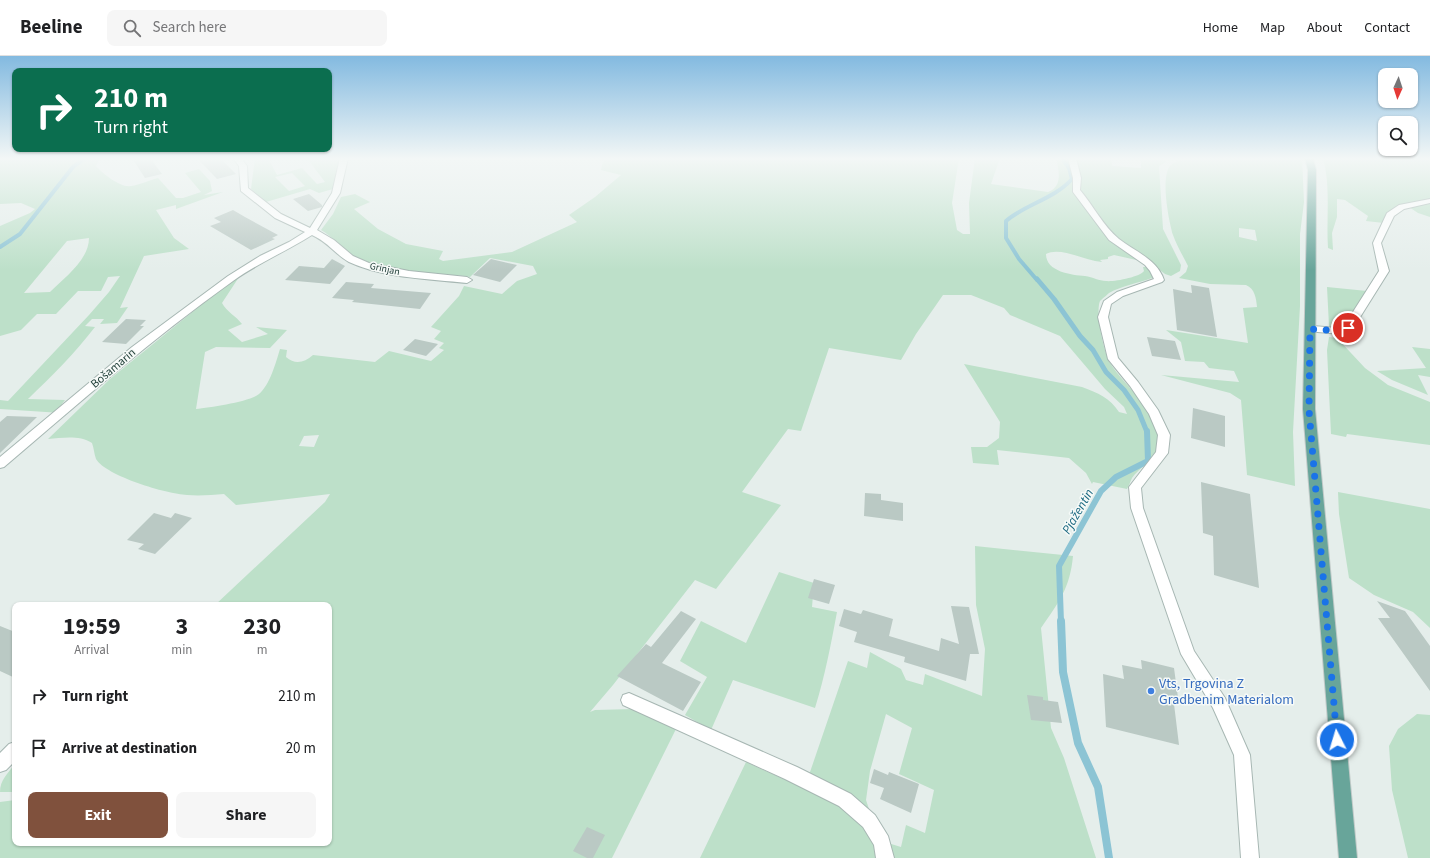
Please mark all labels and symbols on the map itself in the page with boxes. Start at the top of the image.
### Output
north arrow [1378,68,1418,108]
street label: Grinjan [368,259,401,279]
pin [1331,311,1365,345]
street label: Bošamarin [87,344,140,392]
water label: Pjažentin [1058,485,1098,537]
place label: Vts, Trgovina Z Gradbenim Materialom [1159,674,1294,710]
marker: Vts, Trgovina Z Gradbenim Materialom [1146,686,1156,696]
position arrow [1316,719,1358,761]

